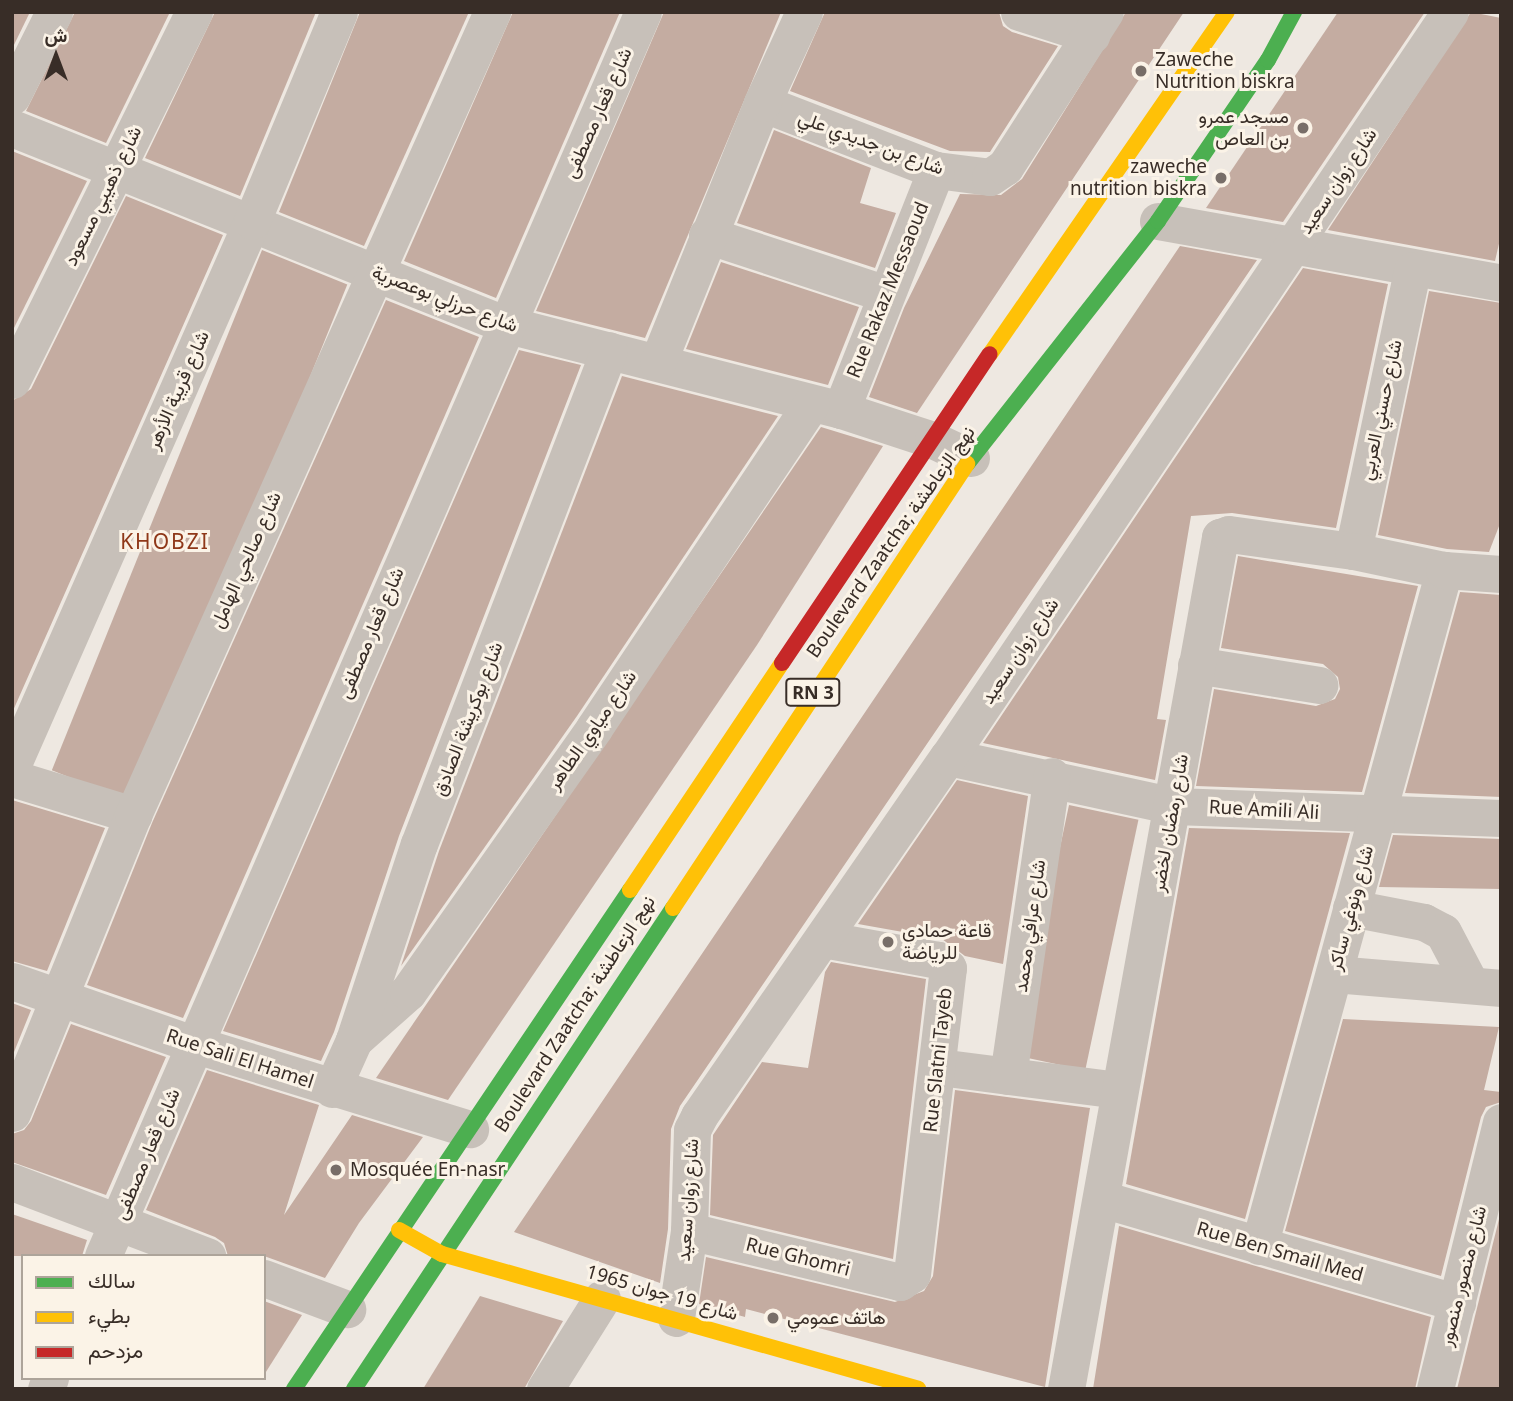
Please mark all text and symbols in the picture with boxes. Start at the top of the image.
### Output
north arrow [21,21,91,91]
text: ش [45,22,67,48]
street label: شارع قعار مصطفى [559,44,637,182]
place label: Zaweche Nutrition biskra [1155,49,1295,93]
marker: Zaweche Nutrition biskra [1133,63,1149,79]
street label: شارع بن جديدي علي [795,106,947,180]
place label: مسجد عمرو بن العاص [1199,106,1289,150]
marker: مسجد عمرو بن العاص [1295,120,1311,136]
street label: شارع ذهيبي مسعود [59,122,147,270]
street label: شارع زوان سعيد [1294,124,1382,238]
place label: zaweche nutrition biskra [1070,156,1207,200]
marker: zaweche nutrition biskra [1213,170,1229,186]
street label: Rue Rakaz Messaoud [842,199,934,381]
street label: شارع حرزلي بوعصرية [369,261,521,337]
street label: شارع قريبة الأزهر [142,327,214,453]
street label: شارع حسني العربي [1355,338,1407,482]
street label: Boulevard Zaatcha; نهج الزعاطشة [802,422,980,662]
street label: شارع صالحي الهامل [206,488,286,632]
district label: KHOBZI [121,528,209,554]
street label: شارع قعار مصطفى [333,564,409,702]
street label: شارع زوان سعيد [976,594,1064,708]
street label: شارع بوكريشة الصادق [428,639,508,799]
street label: شارع مياوي الطاهر [542,666,642,794]
road number: RN 3 [785,678,841,706]
street label: شارع رمضان لخضر [1147,752,1193,894]
street label: Rue Amili Ali [1208,796,1320,824]
street label: شارع ونوغي ساكر [1323,843,1379,973]
street label: شارع عرافي محمد [1009,858,1051,994]
street label: Boulevard Zaatcha; نهج الزعاطشة [490,891,660,1137]
place label: قاعة حمادي للرياضة [902,920,991,964]
marker: قاعة حمادي للرياضة [880,934,896,950]
street label: Rue Slatni Tayeb [919,986,957,1134]
street label: Rue Sali El Hamel [163,1024,317,1094]
street label: شارع قعار مصطفى [109,1085,185,1223]
street label: شارع زوان سعيد [672,1138,704,1262]
place label: Mosquée En-nasr [350,1159,505,1181]
marker: Mosquée En-nasr [328,1162,344,1178]
street label: شارع منصور منصور [1435,1204,1491,1348]
street label: Rue Ben Smail Med [1194,1217,1366,1287]
street label: Rue Ghomri [743,1233,853,1281]
legend [21,1254,266,1380]
street label: شارع 19 جوان 1965 [584,1260,740,1326]
text: سالك [88,1266,135,1294]
text: بطيء [88,1301,131,1329]
place label: هاتف عمومي [787,1307,886,1329]
marker: هاتف عمومي [765,1310,781,1326]
text: مزدحم [88,1336,143,1364]

